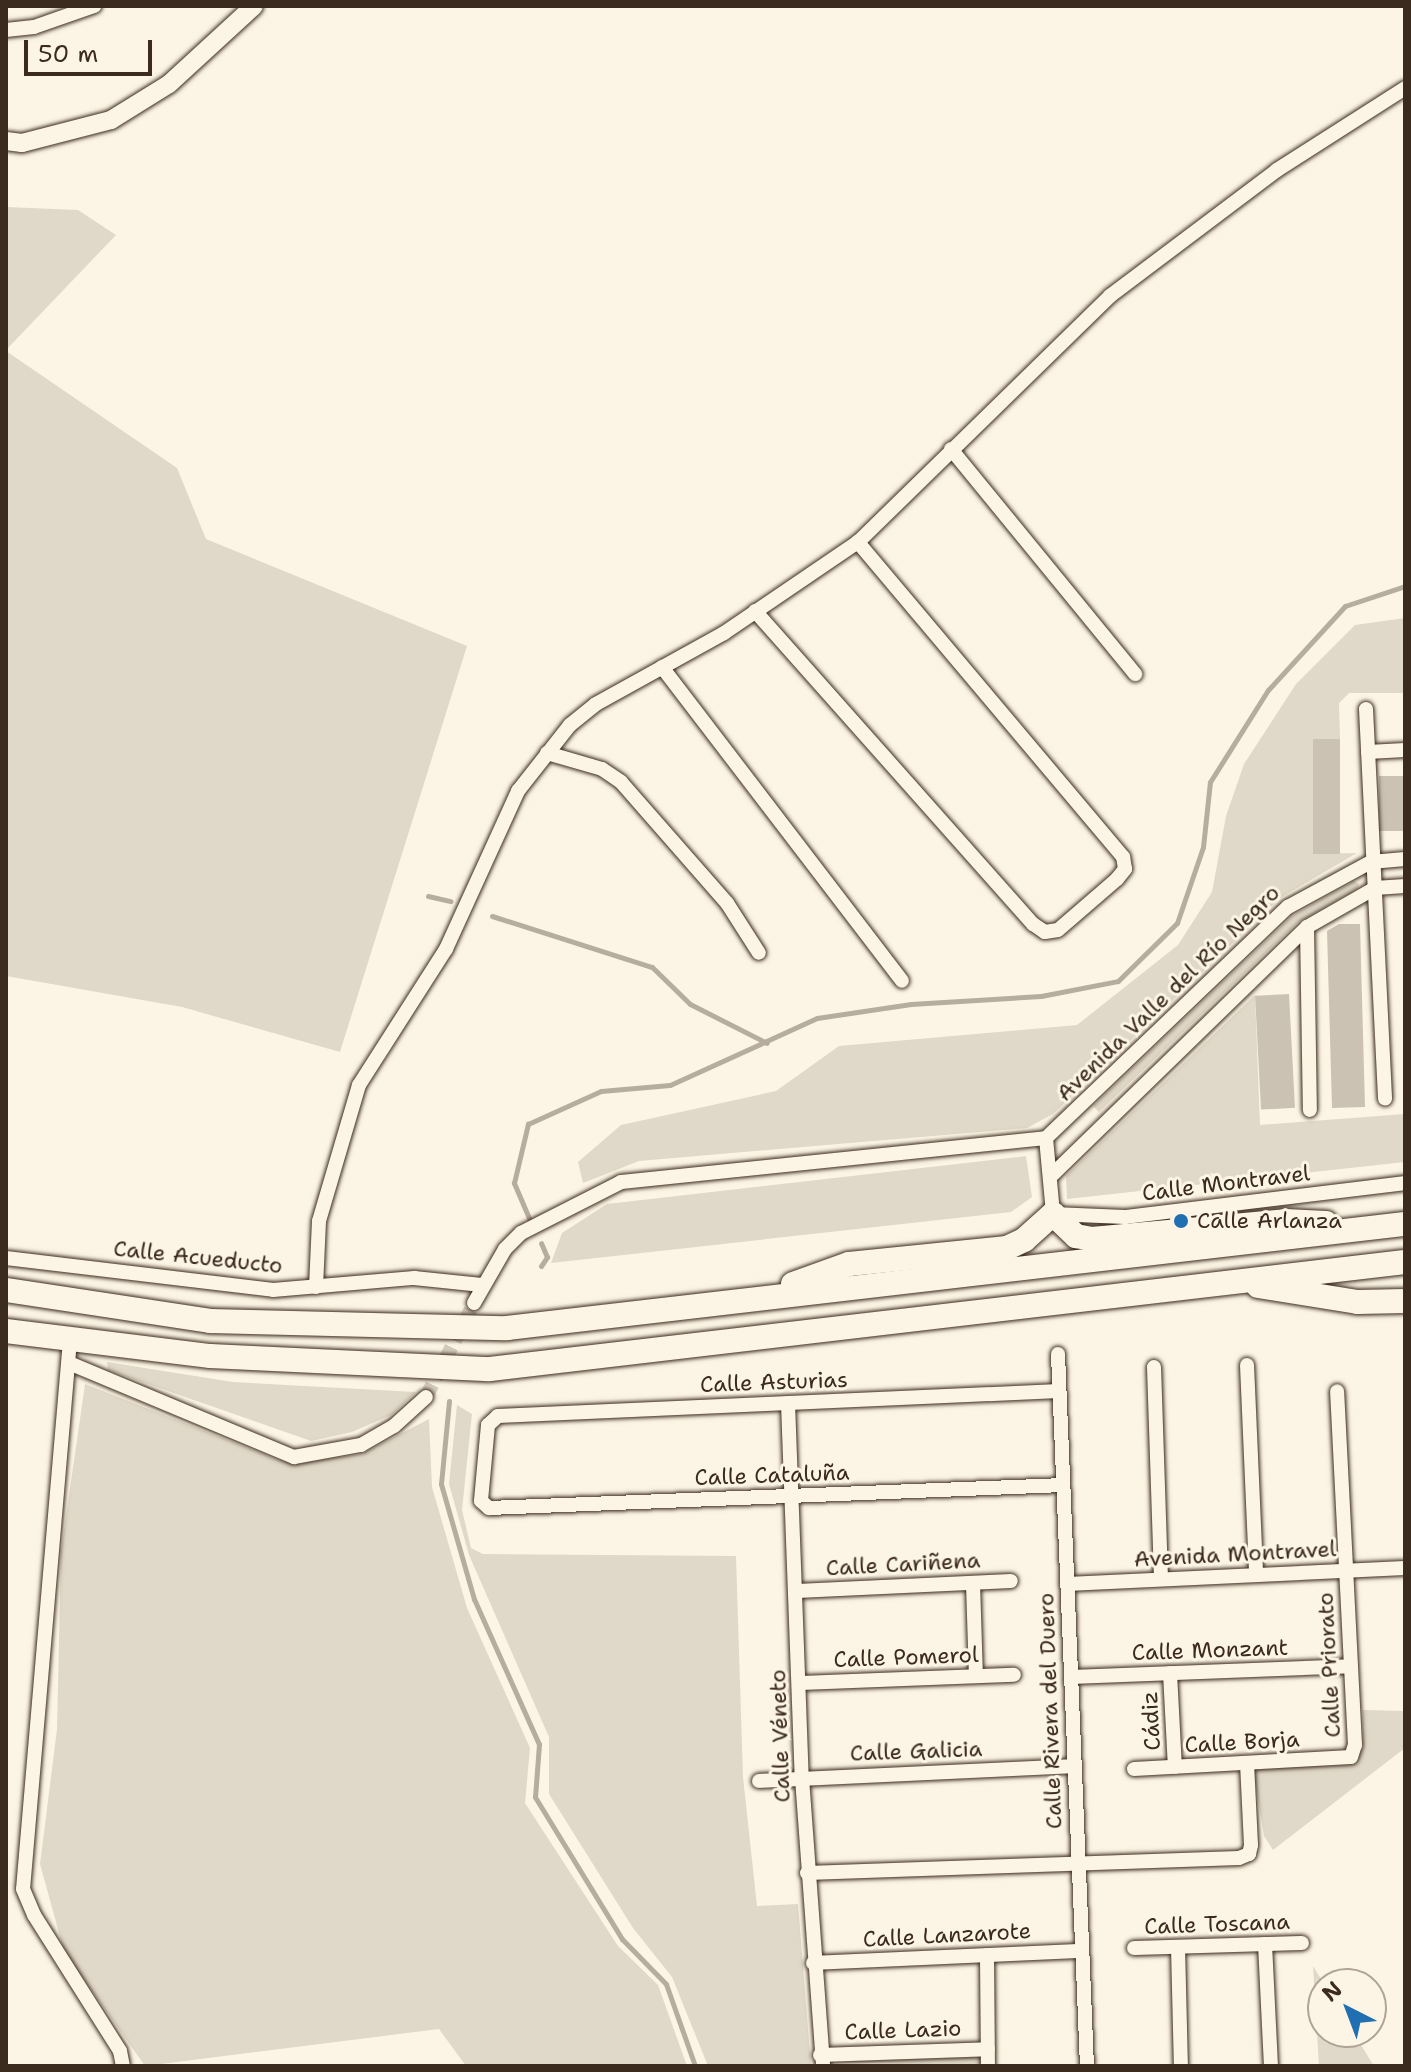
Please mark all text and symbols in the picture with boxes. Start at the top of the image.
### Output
scale bar [28,24,156,74]
text: 50 m [38,38,98,70]
street label: Avenida Valle del Río Negro [1051,879,1285,1107]
street label: Calle Montravel [1141,1160,1311,1206]
place label: Calle Arlanza [1197,1208,1342,1234]
marker: Calle Arlanza [1172,1212,1190,1230]
street label: Calle Acueducto [112,1235,284,1279]
street label: Calle Asturias [700,1366,848,1398]
street label: Calle Cataluña [694,1459,850,1491]
street label: Avenida Montravel [1133,1536,1337,1572]
street label: Calle Cariñena [825,1547,981,1581]
street label: Calle Rivera del Duero [1033,1592,1067,1830]
street label: Calle Priorato [1312,1592,1346,1738]
street label: Calle Monzant [1131,1634,1289,1666]
street label: Calle Pomerol [833,1641,979,1673]
street label: Calle Véneto [764,1669,796,1803]
street label: Cádiz [1136,1691,1166,1751]
street label: Calle Borja [1184,1726,1300,1758]
street label: Calle Galicia [849,1735,983,1767]
street label: Calle Toscana [1144,1908,1290,1940]
street label: Calle Lanzarote [862,1917,1032,1953]
north arrow [1307,1968,1387,2048]
text: N [1316,1975,1348,2008]
street label: Calle Lazio [844,2015,962,2045]

